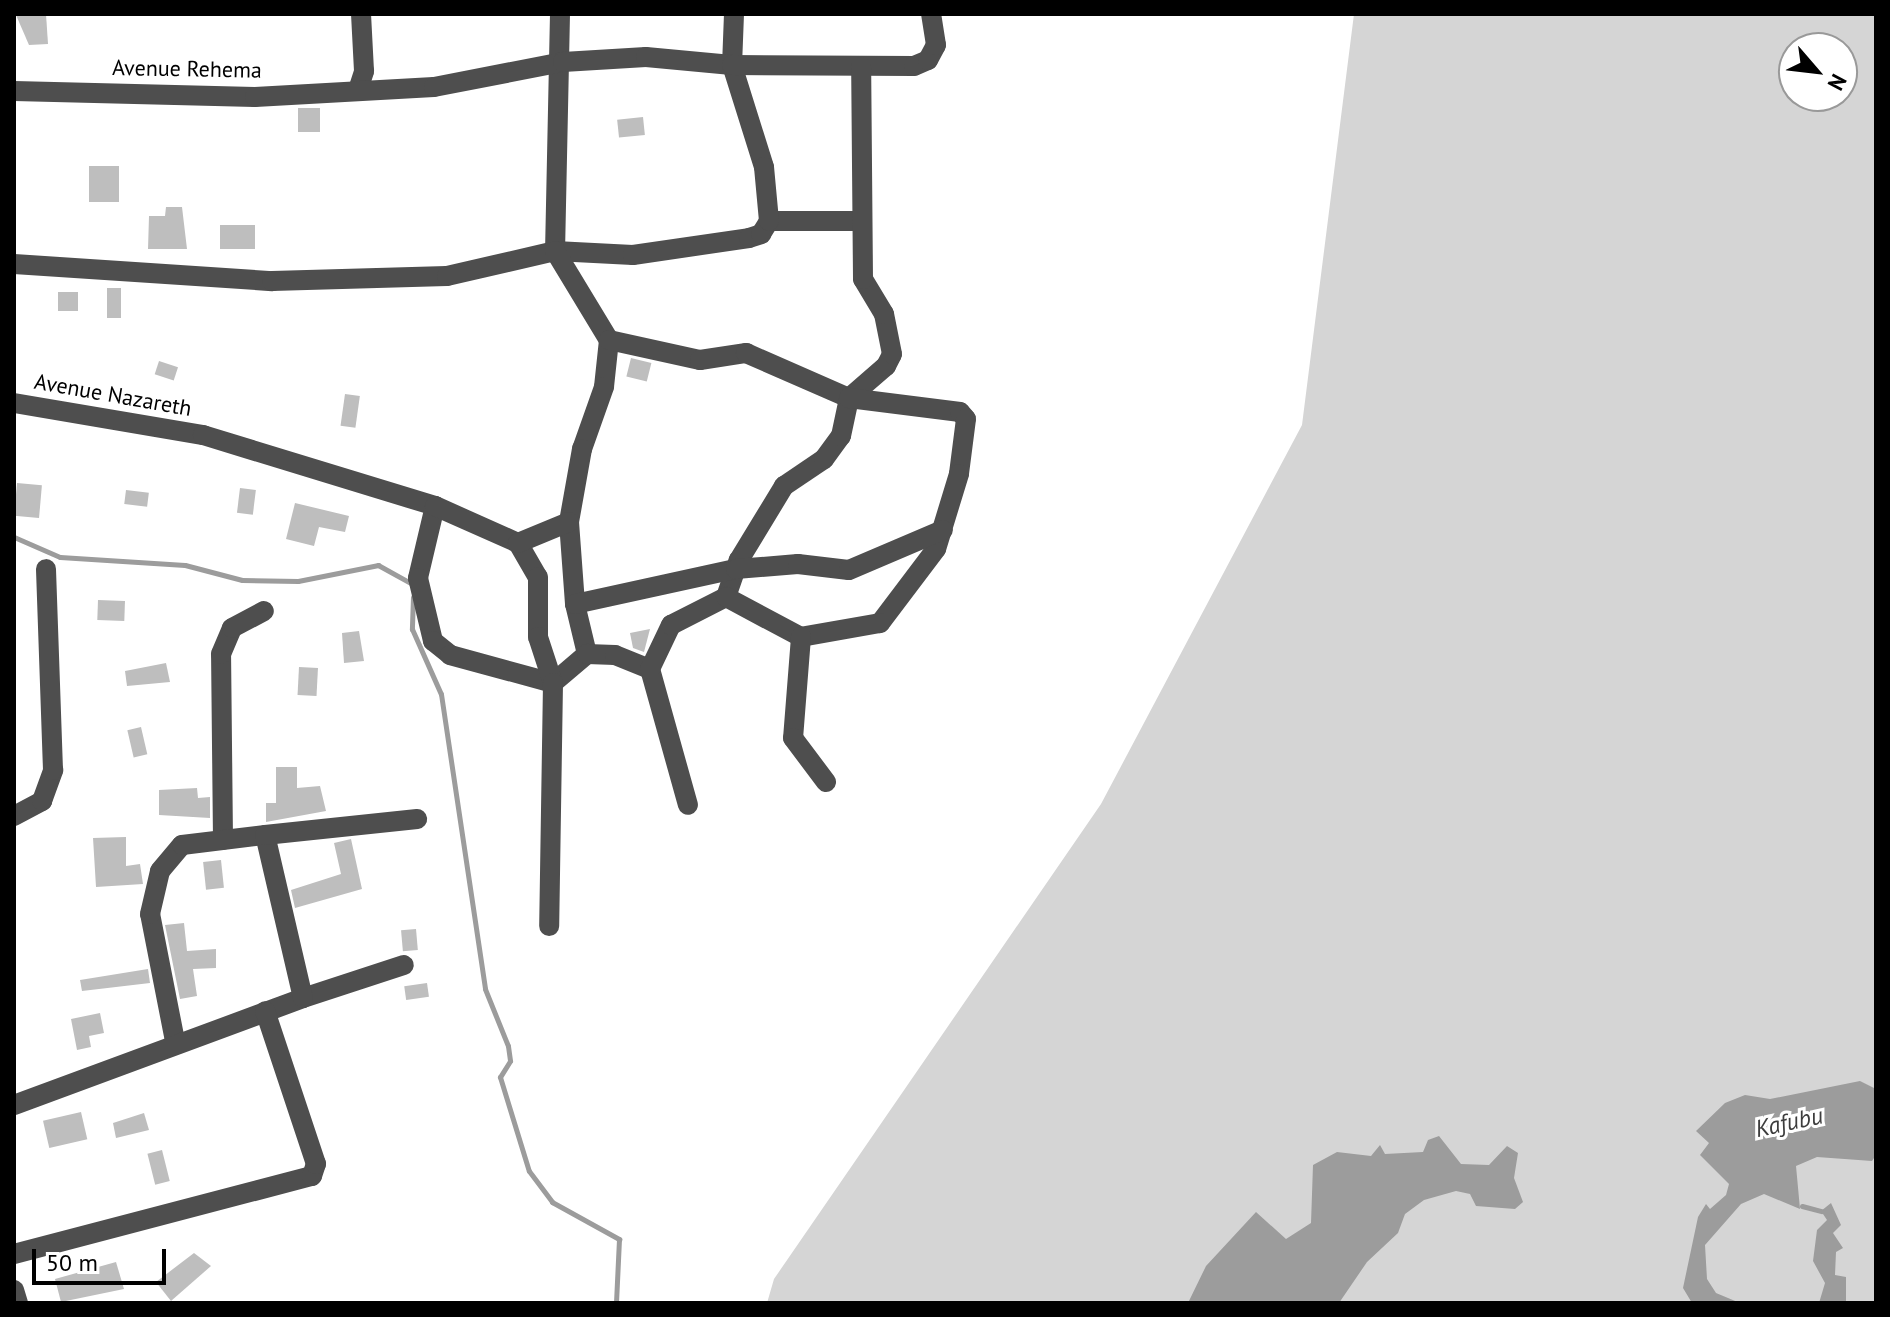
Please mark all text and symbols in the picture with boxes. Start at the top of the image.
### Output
north arrow [1778,32,1858,112]
street label: Avenue Rehema [112,54,262,84]
text: N [1822,69,1853,95]
street label: Avenue Nazareth [32,368,194,422]
water label: Kafubu [1752,1101,1826,1143]
scale bar [36,1233,170,1283]
text: 50 m [46,1247,98,1278]

